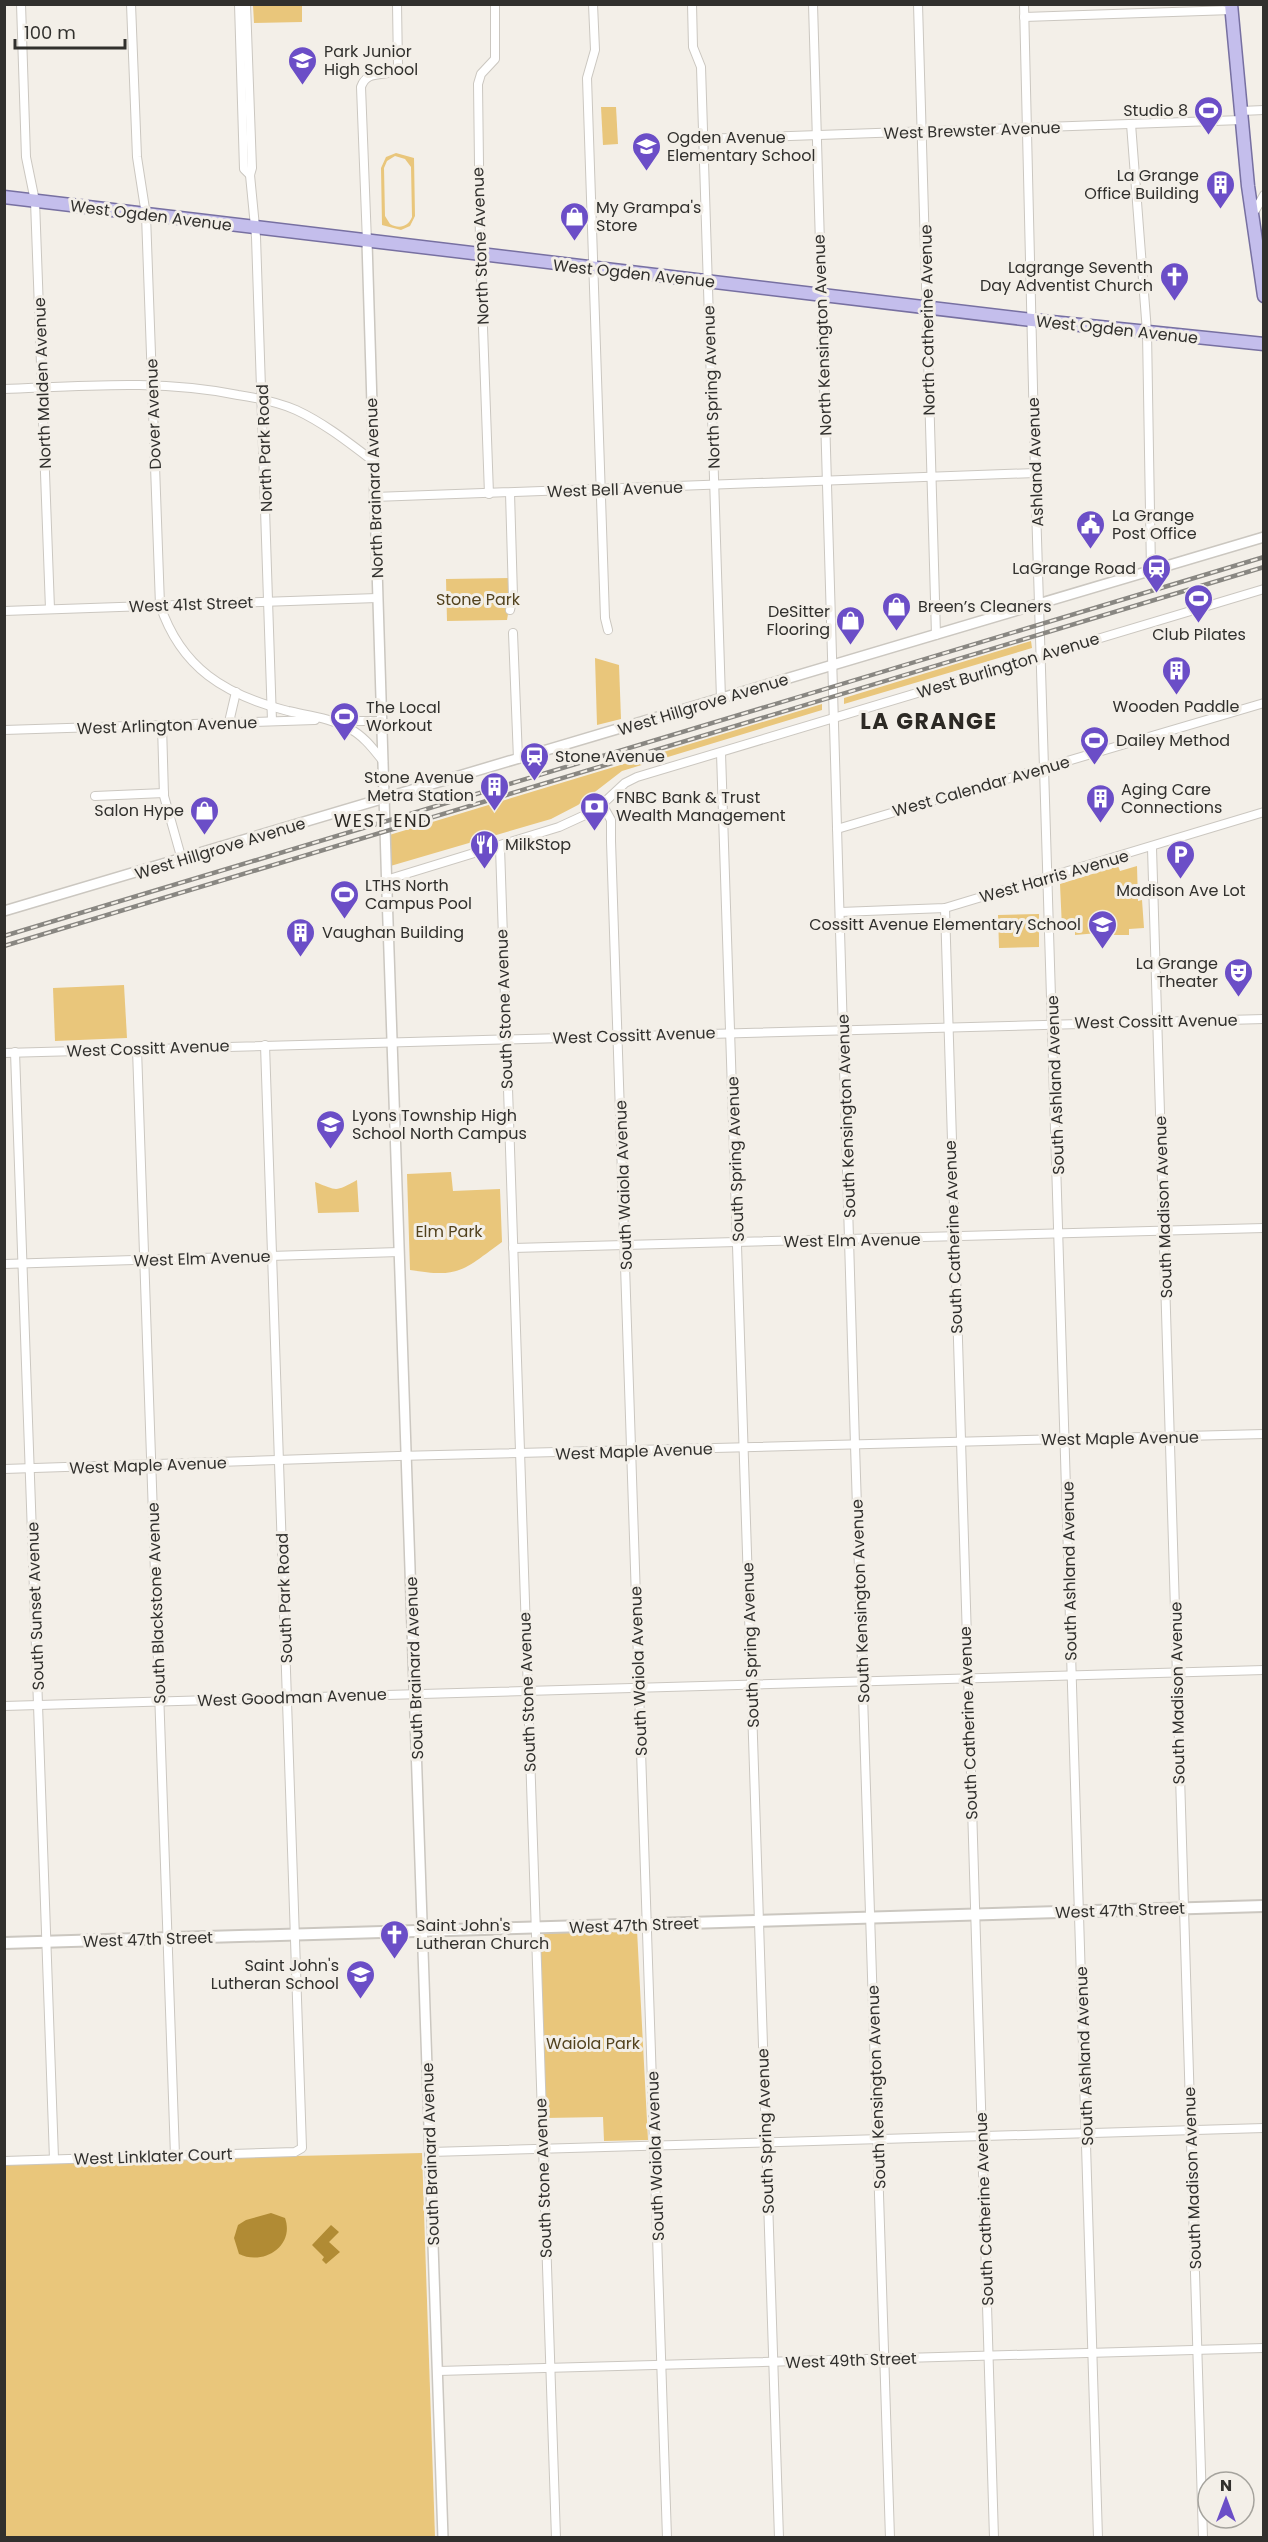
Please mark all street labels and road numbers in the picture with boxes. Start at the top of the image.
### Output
street label: West Brewster Avenue [883,116,1061,145]
street label: North Stone Avenue [466,167,495,325]
street label: West Ogden Avenue [69,194,233,237]
street label: North Catherine Avenue [914,224,941,416]
street label: North Kensington Avenue [807,234,838,436]
street label: West Ogden Avenue [552,254,716,293]
street label: North Malden Avenue [28,297,57,469]
street label: North Spring Avenue [697,305,726,469]
street label: West Ogden Avenue [1035,310,1199,349]
street label: Dover Avenue [140,358,167,470]
street label: North Park Road [251,384,278,512]
street label: North Brainard Avenue [360,397,389,579]
street label: Ashland Avenue [1022,397,1049,527]
street label: West Bell Avenue [547,476,683,503]
street label: West 41st Street [128,591,254,618]
street label: West Burlington Avenue [914,627,1102,704]
street label: West Hillgrove Avenue [615,668,791,741]
street label: West Arlington Avenue [77,711,258,740]
street label: West Calendar Avenue [890,750,1072,823]
street label: West Hillgrove Avenue [132,812,308,885]
street label: West Harris Avenue [977,844,1132,909]
street label: South Stone Avenue [490,928,519,1089]
street label: South Ashland Avenue [1041,995,1070,1175]
street label: West Cossitt Avenue [1074,1009,1238,1034]
street label: South Kensington Avenue [831,1014,862,1218]
street label: West Cossitt Avenue [552,1021,716,1050]
street label: West Cossitt Avenue [66,1034,230,1063]
street label: South Spring Avenue [721,1076,750,1242]
street label: South Waiola Avenue [609,1100,638,1270]
street label: South Madison Avenue [1149,1115,1178,1299]
street label: South Catherine Avenue [939,1140,968,1334]
street label: West Elm Avenue [783,1228,921,1253]
street label: West Elm Avenue [133,1245,271,1272]
street label: West Maple Avenue [1041,1426,1199,1451]
street label: West Maple Avenue [555,1437,713,1466]
street label: West Maple Avenue [69,1451,227,1480]
street label: South Ashland Avenue [1056,1481,1083,1661]
street label: South Kensington Avenue [845,1499,876,1703]
street label: South Blackstone Avenue [141,1502,172,1704]
street label: South Sunset Avenue [21,1521,50,1691]
street label: South Park Road [271,1532,298,1664]
street label: South Spring Avenue [736,1562,765,1728]
street label: South Brainard Avenue [400,1576,429,1760]
street label: South Waiola Avenue [624,1586,653,1756]
street label: South Madison Avenue [1164,1601,1191,1785]
street label: South Stone Avenue [513,1611,542,1772]
street label: South Catherine Avenue [954,1626,983,1820]
street label: West Goodman Avenue [197,1683,387,1712]
street label: West 47th Street [1055,1897,1186,1924]
street label: West 47th Street [569,1912,700,1939]
street label: West 47th Street [83,1926,214,1953]
street label: South Ashland Avenue [1070,1966,1099,2146]
street label: South Kensington Avenue [861,1985,892,2189]
street label: South Spring Avenue [751,2048,780,2214]
street label: South Brainard Avenue [416,2062,445,2246]
street label: South Waiola Avenue [641,2071,670,2241]
street label: South Madison Avenue [1178,2086,1207,2270]
street label: South Stone Avenue [529,2097,558,2258]
street label: South Catherine Avenue [970,2112,999,2306]
street label: West Linklater Court [73,2142,233,2171]
street label: West 49th Street [785,2347,917,2374]

